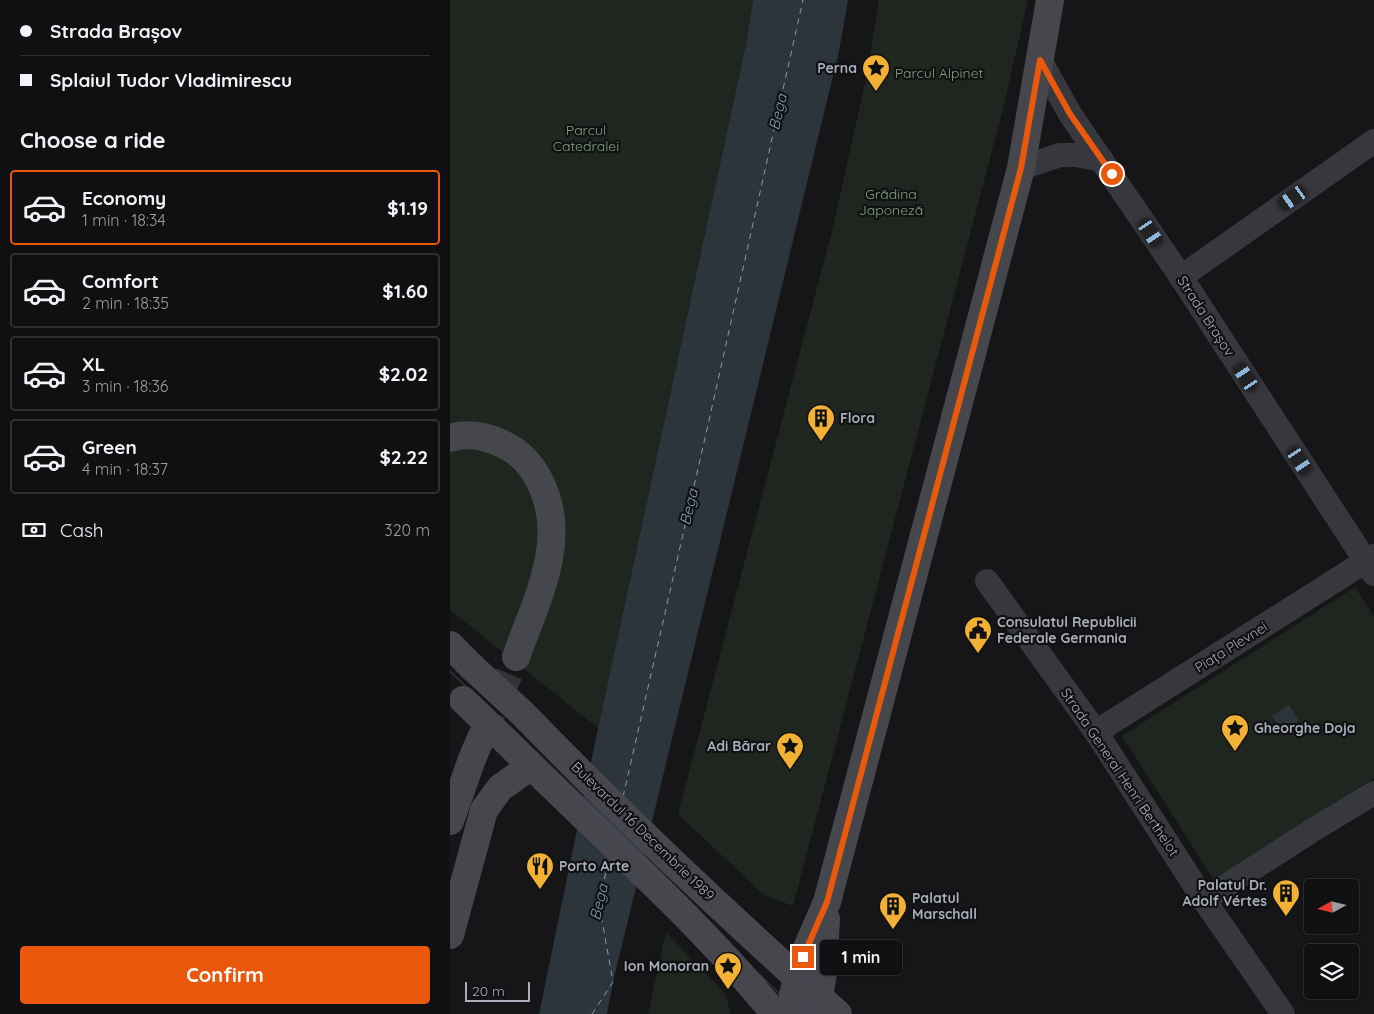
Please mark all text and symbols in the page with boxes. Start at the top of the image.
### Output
text: Strada Brașov [50,19,182,43]
place icon: Perna [861,53,891,92]
place label: Perna [817,59,857,77]
park label: Parcul Alpinet [895,64,984,82]
text: Splaiul Tudor Vladimirescu [50,68,292,92]
water label: Bega [764,91,791,132]
park label: Parcul Catedralei [553,121,619,155]
text: Choose a ride [20,126,165,154]
route start [1101,163,1123,185]
car [1276,183,1309,213]
icon: car [22,185,67,230]
park label: Grădina Japoneză [859,185,923,219]
text: Economy [82,186,166,210]
text: $1.19 [387,196,428,220]
text: 1 min · 18:34 [82,210,166,230]
car [1136,216,1165,250]
icon: car [22,268,67,313]
text: Comfort [82,269,159,293]
street label: Strada Brașov [1173,272,1239,360]
text: $1.60 [382,279,428,303]
text: 2 min · 18:35 [82,293,169,313]
icon: car [22,351,67,396]
text: XL [82,352,105,376]
car [1231,360,1260,394]
text: $2.02 [379,362,428,386]
text: 3 min · 18:36 [82,376,168,396]
building icon: Flora [806,403,836,442]
place label: Flora [840,409,875,427]
icon: car [22,434,67,479]
text: Green [82,435,137,459]
car [1285,444,1314,478]
text: $2.22 [379,445,428,469]
text: 4 min · 18:37 [82,459,168,479]
water label: Bega [675,486,702,527]
icon: cash [20,516,48,544]
text: Cash [60,518,104,542]
text: 320 m [384,520,430,540]
place label: Consulatul Republicii Federale Germania [997,613,1137,647]
public building icon: Consulatul Republicii Federale Germania [963,615,993,654]
street label: Piața Plevnei [1191,617,1271,677]
street label: Strada General Henri Berthelot [1057,684,1183,860]
place icon: Gheorghe Doja [1220,713,1250,752]
place label: Gheorghe Doja [1254,719,1356,737]
place icon: Adi Bărar [775,731,805,770]
place label: Adi Bărar [707,737,771,755]
street label: Bulevardul 16 Decembrie 1989 [568,758,719,904]
restaurant icon: Porto Arte [525,851,555,890]
place label: Porto Arte [559,857,629,875]
place label: Palatul Dr. Adolf Vértes [1183,876,1267,910]
building icon: Palatul Dr. Adolf Vértes [1271,878,1301,917]
north arrow [1304,879,1359,934]
map controls [1304,879,1359,999]
water label: Bega [585,881,612,922]
place label: Palatul Marschall [912,889,977,923]
building icon: Palatul Marschall [878,891,908,930]
callout: 1 min [820,940,903,974]
button: layers [1304,944,1359,999]
button: Confirm [20,946,430,1004]
route end [792,946,814,968]
text: 1 min [842,947,880,967]
place icon: Ion Monoran [713,951,743,990]
place label: Ion Monoran [624,957,709,975]
scale bar [465,979,530,1002]
text: 20 m [472,982,505,1000]

